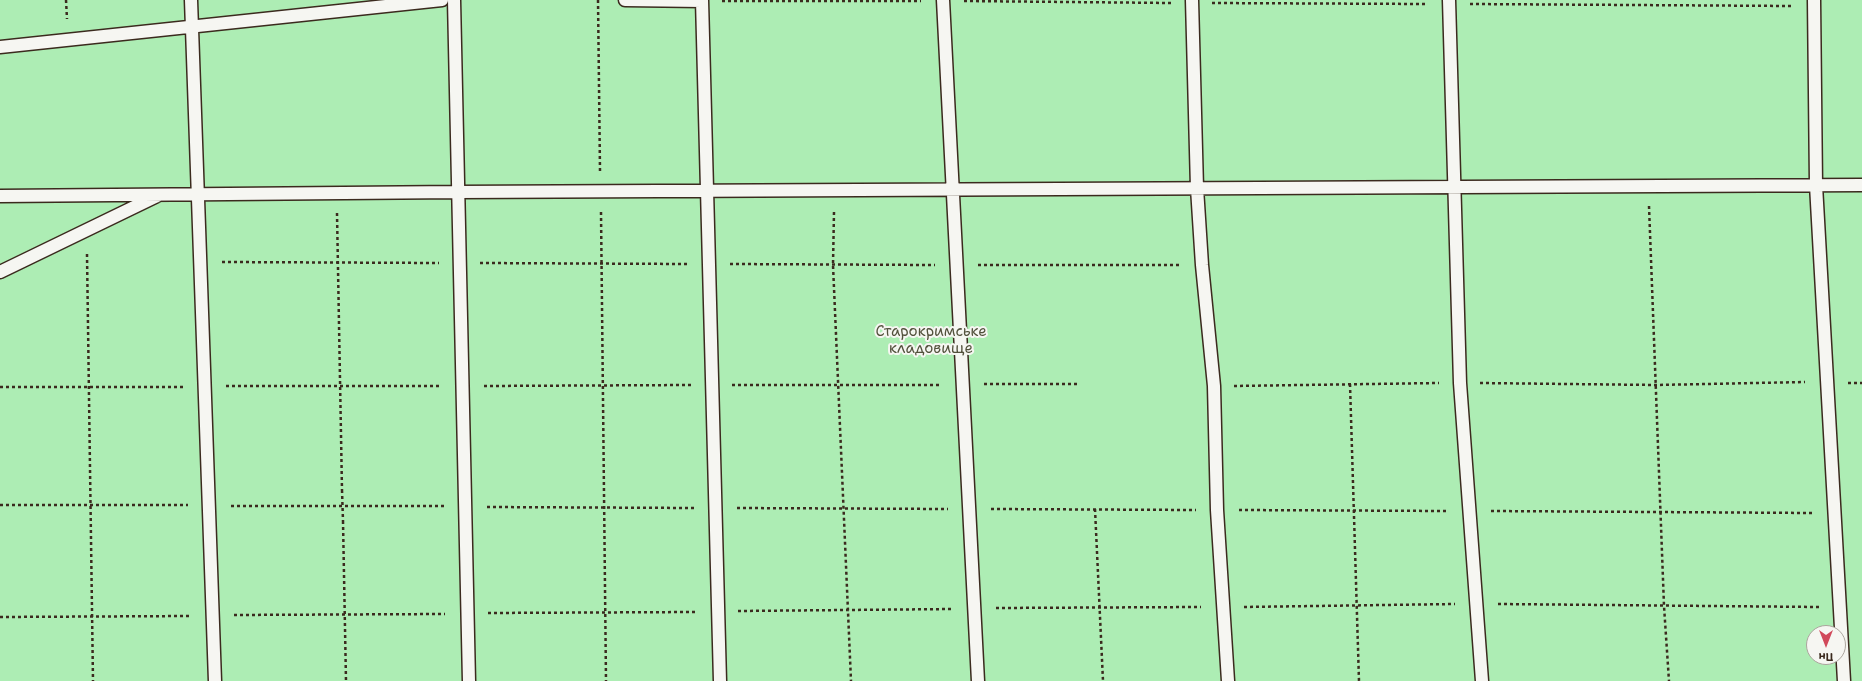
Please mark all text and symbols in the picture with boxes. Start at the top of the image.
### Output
park label: Старокримське кладовище [875,323,987,358]
north arrow [1806,625,1846,665]
text: Пн [1819,649,1833,664]

